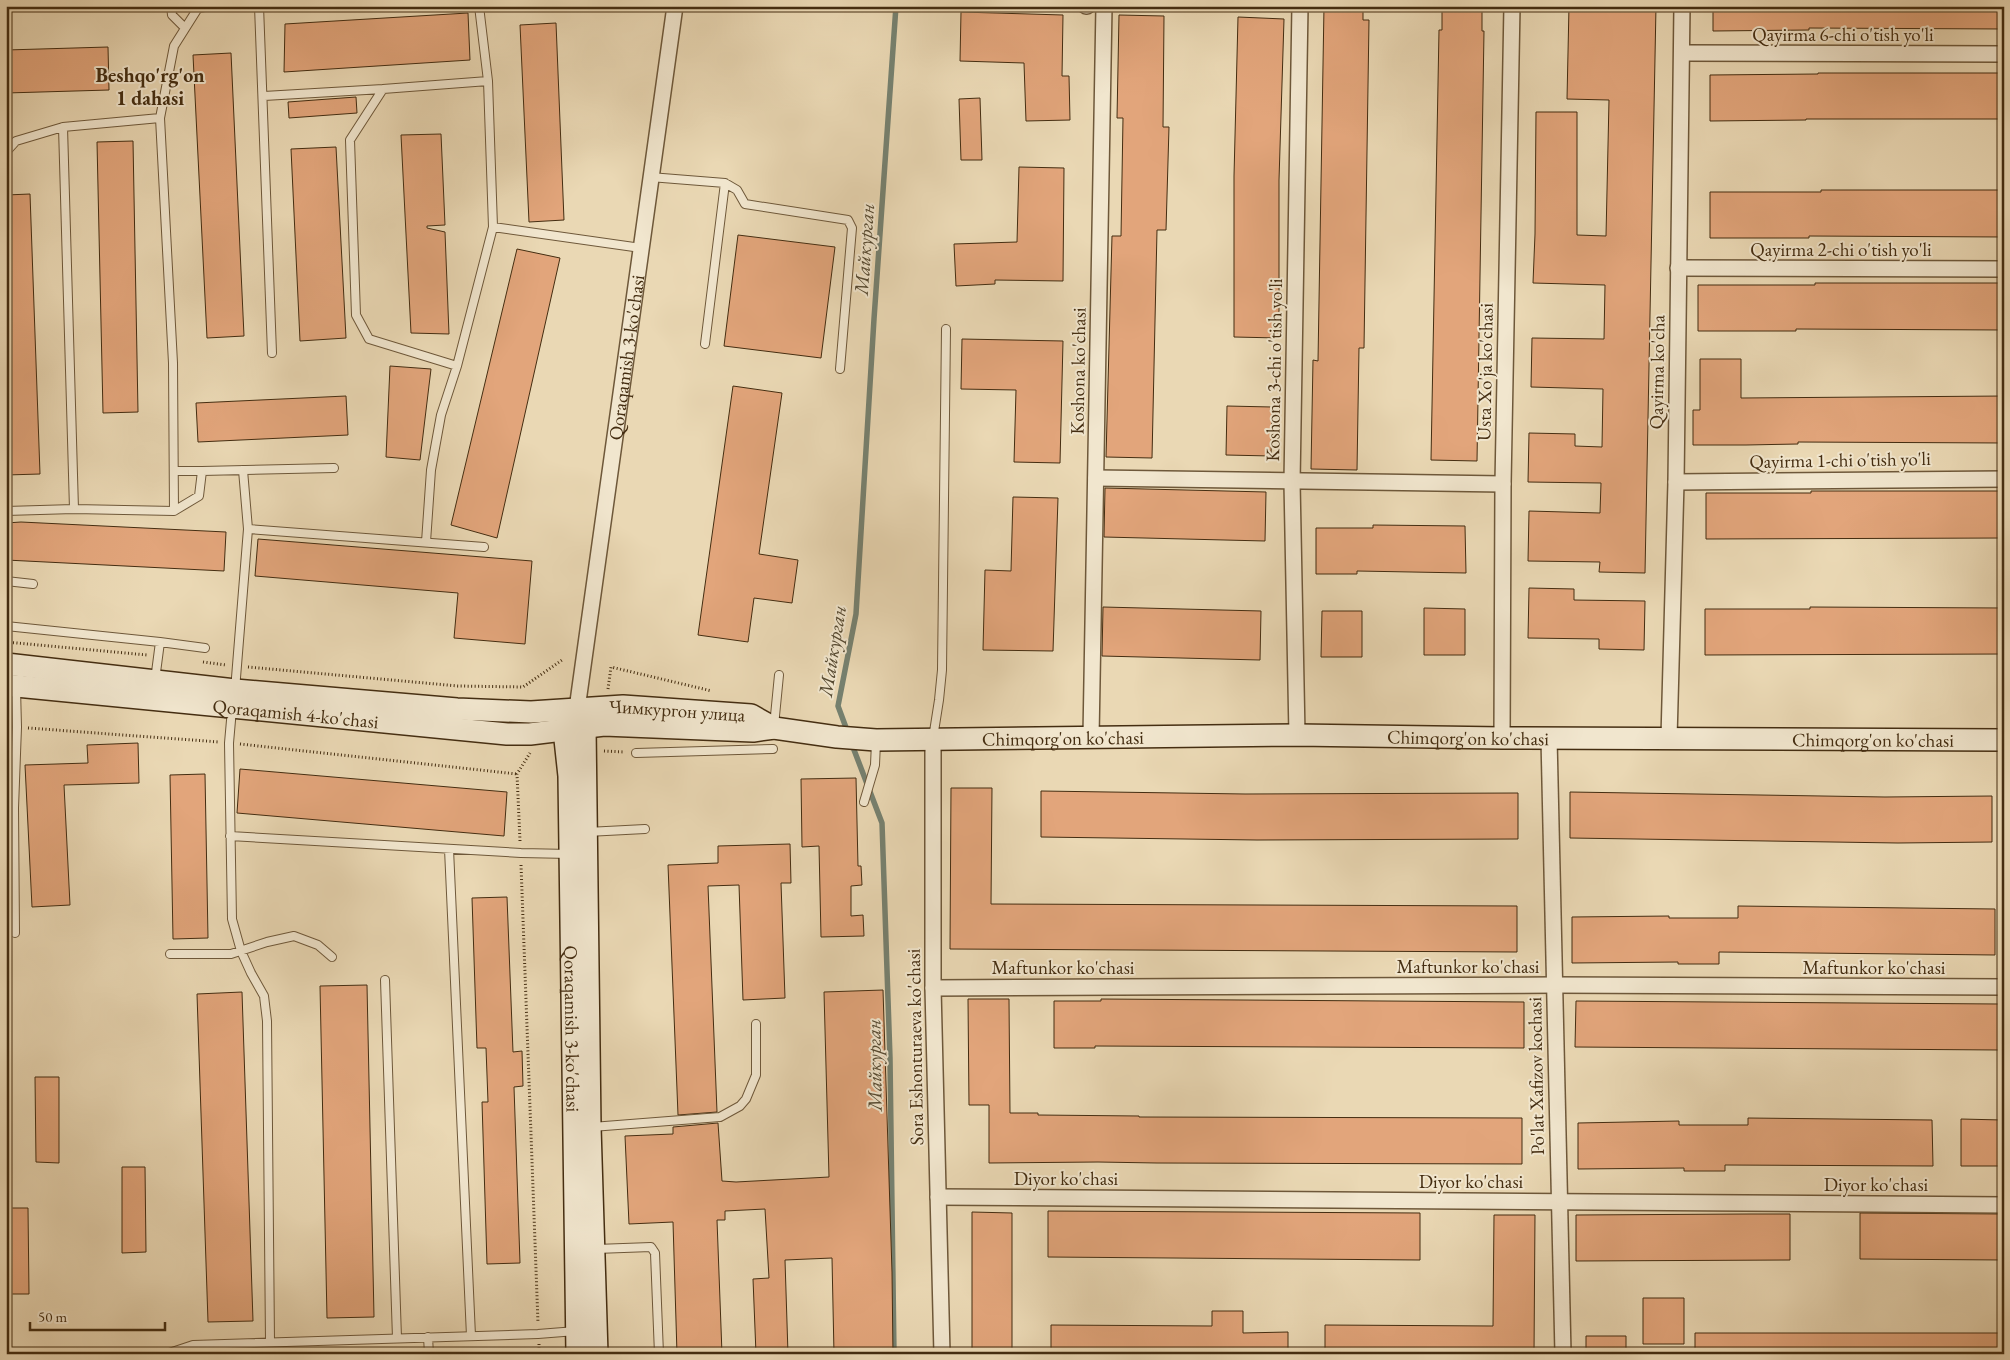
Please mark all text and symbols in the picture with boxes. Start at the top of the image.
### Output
street label: Qayirma 6-chi o'tish yo'li [1752,22,1934,47]
district label: Beshqo'rg'on 1 dahasi [95,62,205,111]
water label: Майкурган [848,202,880,297]
street label: Qayirma 2-chi o'tish yo'li [1750,237,1932,262]
street label: Qoraqamish 3-ko'chasi [602,273,650,442]
street label: Koshona 3-chi o'tish yo'li [1260,278,1288,462]
street label: Usta Xo'ja ko'chasi [1471,303,1499,441]
street label: Koshona ko'chasi [1064,307,1092,435]
street label: Qayirma ko'cha [1644,314,1671,430]
street label: Qayirma 1-chi o'tish yo'li [1749,446,1931,474]
water label: Майкурган [812,603,852,700]
street label: Qoraqamish 4-ko'chasi [211,693,380,734]
street label: Чимкургон улица [608,693,747,727]
street label: Chimqorg'on ko'chasi [982,724,1144,751]
street label: Chimqorg'on ko'chasi [1387,724,1549,751]
street label: Chimqorg'on ko'chasi [1792,727,1954,752]
street label: Qoraqamish 3-ko'chasi [559,945,586,1113]
street label: Sora Eshonturaeva ko'chasi [901,948,929,1146]
street label: Maftunkor ko'chasi [1397,954,1540,979]
street label: Maftunkor ko'chasi [992,955,1135,980]
street label: Maftunkor ko'chasi [1803,955,1946,980]
street label: Po'lat Xafizov kochasi [1522,996,1550,1155]
water label: Майкурган [860,1019,888,1112]
street label: Diyor ko'chasi [1014,1166,1119,1191]
street label: Diyor ko'chasi [1419,1169,1524,1194]
street label: Diyor ko'chasi [1824,1172,1929,1197]
scale bar [30,1300,165,1332]
text: 50 m [38,1307,67,1326]

